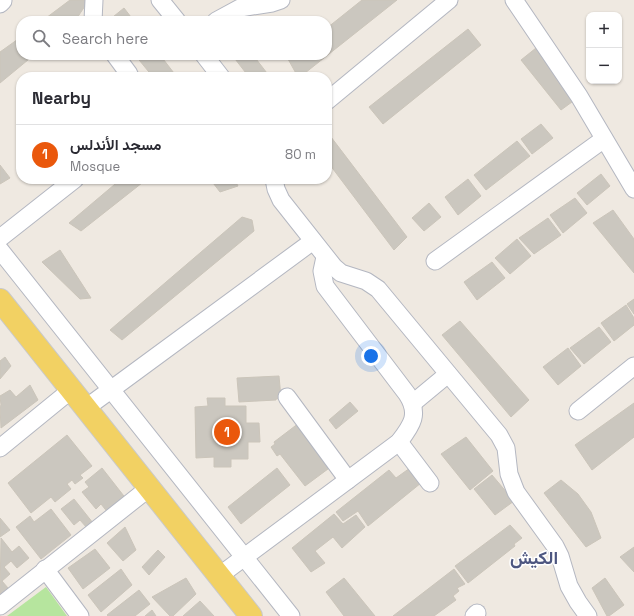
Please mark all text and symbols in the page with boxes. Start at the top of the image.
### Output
map controls [586,12,622,84]
button: + [586,12,622,48]
search box [16,16,332,60]
icon: search [30,27,52,49]
text: Search here [62,29,148,48]
button: − [586,48,622,84]
text: Nearby [32,87,91,109]
text: مسجد الأندلس [70,135,162,154]
text: 1 [42,146,48,163]
text: 80 m [285,146,316,163]
text: Mosque [70,158,120,175]
your location [361,346,381,366]
pin: 1 [214,417,240,447]
district label: الكيش [510,546,558,569]

